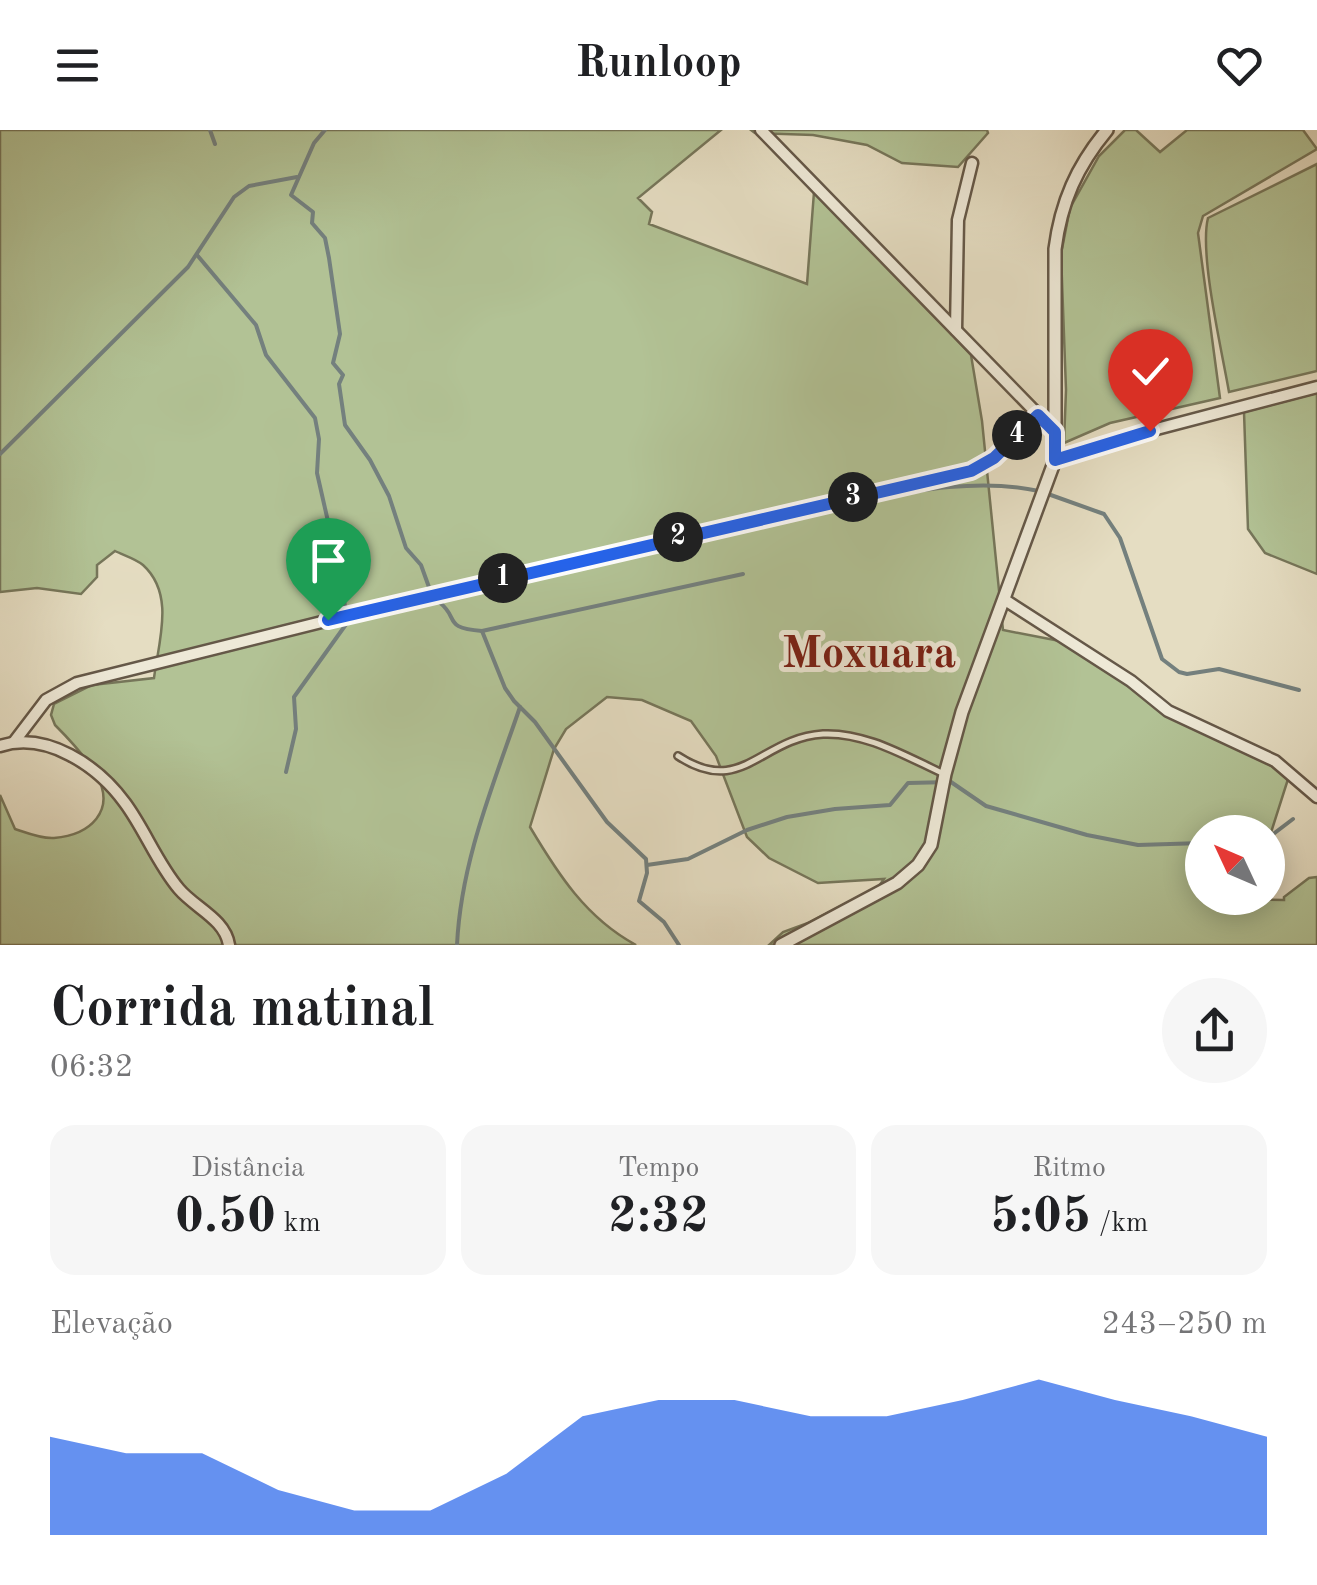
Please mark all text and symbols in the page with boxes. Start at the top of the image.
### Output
icon: menu [50,38,105,93]
icon: heart [1212,38,1267,93]
text: Runloop [575,42,742,87]
pin [1108,329,1193,432]
icon: check [1123,344,1178,399]
pin: 4 [992,410,1042,460]
text: 4 [1009,421,1025,449]
pin: 3 [828,472,878,522]
text: 3 [845,483,861,511]
pin: 2 [653,512,703,562]
pin [286,518,371,621]
text: 2 [670,523,686,551]
icon: arrive [301,533,356,588]
pin: 1 [478,553,528,603]
text: 1 [495,564,511,592]
district label: Moxuara [782,633,956,678]
north arrow [1185,815,1285,915]
map controls [1185,815,1285,915]
button: share [1162,978,1267,1083]
text: Corrida matinal [50,983,435,1038]
text: 06:32 [50,1052,133,1084]
text: Distância [191,1155,305,1183]
text: Tempo [618,1155,699,1183]
text: Ritmo [1032,1155,1106,1183]
text: 0.50 [175,1193,276,1243]
text: 2:32 [608,1193,709,1243]
text: 5:05 [990,1193,1091,1243]
text: km [276,1210,321,1238]
text: /km [1091,1210,1148,1238]
text: Elevação [50,1309,173,1341]
text: 243–250 m [1101,1309,1267,1341]

